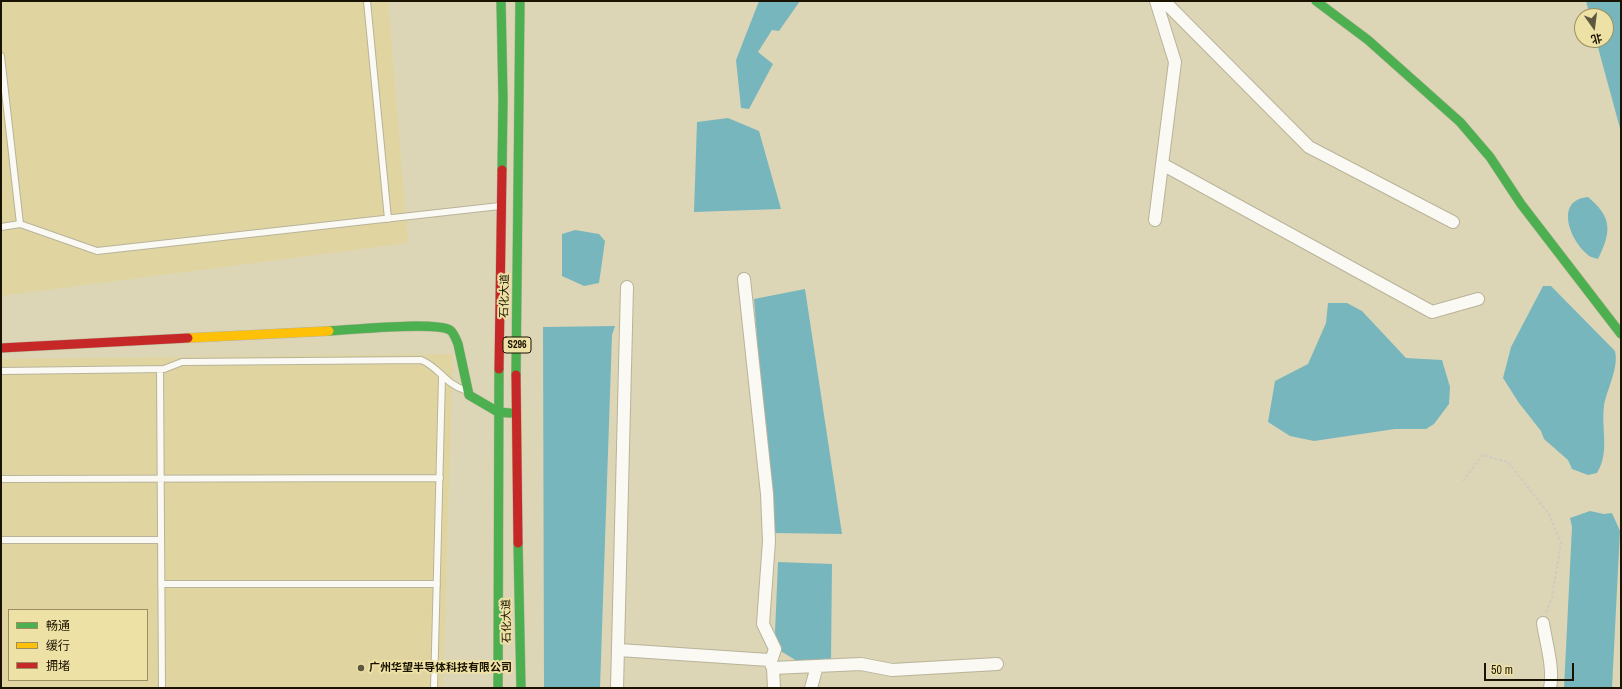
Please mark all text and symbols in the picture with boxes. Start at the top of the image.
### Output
north arrow [1574,8,1614,48]
text: 北 [1590,31,1604,47]
street label: 石化大道 [498,274,512,318]
road number: S296 [503,337,531,353]
street label: 石化大道 [500,599,514,643]
legend [8,609,148,681]
text: 畅通 [46,618,70,634]
text: 缓行 [46,638,70,654]
scale bar [1486,655,1576,681]
text: 拥堵 [46,658,70,674]
place label: 广州华望半导体科技有限公司 [369,661,512,675]
text: 50 m [1491,662,1513,678]
marker: 广州华望半导体科技有限公司 [356,663,366,673]

